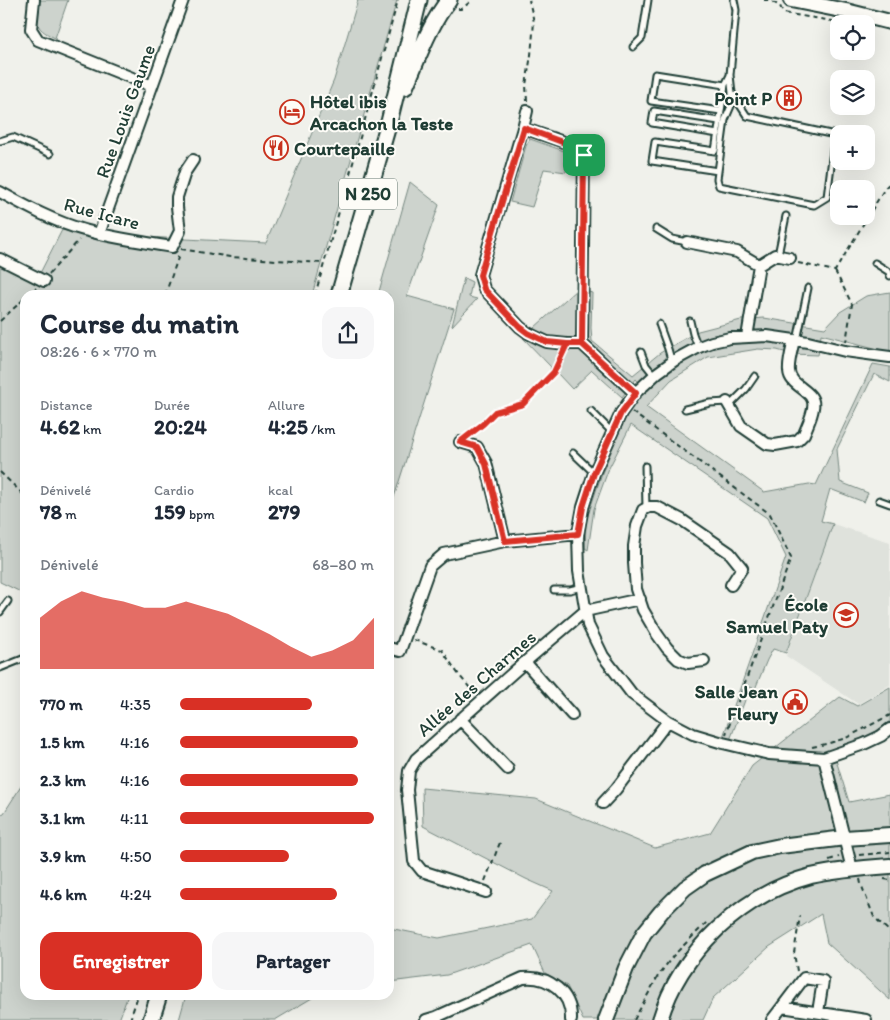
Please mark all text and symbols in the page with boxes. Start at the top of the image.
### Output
map controls [830,15,875,225]
button: locate [830,15,875,60]
street label: Rue Louis Gaume [91,41,160,181]
button: layers [830,70,875,115]
building icon: Point P [776,85,802,111]
place label: Point P [714,87,772,110]
place label: Hôtel ibis Arcachon la Teste [309,90,453,135]
hotel icon: Hôtel ibis Arcachon la Teste [279,99,305,125]
button: + [830,125,875,170]
pin [563,134,605,176]
restaurant icon: Courtepaille [263,135,289,161]
place label: Courtepaille [294,137,395,160]
icon: arrive [570,141,598,169]
road number: N 250 [339,178,397,210]
button: − [830,180,875,225]
street label: Rue Icare [62,192,142,235]
text: Course du matin [40,306,239,340]
button: share [322,307,374,359]
text: 08:26 · 6 × 770 m [40,342,157,361]
text: Distance [40,397,92,414]
text: Durée [154,397,190,414]
text: Allure [268,397,305,414]
text: 4.62 [40,414,80,439]
text: 20:24 [154,414,207,439]
text: 4:25 [268,414,308,439]
text: km [80,421,102,438]
text: /km [308,421,335,438]
text: Dénivelé [40,482,91,499]
text: Cardio [154,482,194,499]
text: kcal [268,482,293,499]
text: 78 [40,499,62,524]
text: 159 [154,499,186,524]
text: 279 [268,499,300,524]
text: m [62,506,77,523]
text: bpm [186,506,215,523]
text: Dénivelé [40,555,99,574]
text: 68–80 m [312,555,374,574]
place label: École Samuel Paty [726,593,828,638]
school or university icon: École Samuel Paty [833,602,859,628]
street label: Allée des Charmes [412,625,541,741]
place label: Salle Jean Fleury [695,680,779,725]
public building icon: Salle Jean Fleury [782,689,808,715]
text: 770 m [40,695,83,714]
text: 4:35 [120,695,151,714]
text: 1.5 km [40,733,85,752]
text: 4:16 [120,733,149,752]
text: 2.3 km [40,771,86,790]
text: 4:16 [120,771,149,790]
text: 3.1 km [40,809,85,828]
text: 4:11 [120,809,148,828]
text: 3.9 km [40,847,86,866]
text: 4:50 [120,847,152,866]
text: 4.6 km [40,885,87,904]
text: 4:24 [120,885,152,904]
button: Enregistrer [40,932,202,990]
button: Partager [212,932,374,990]

